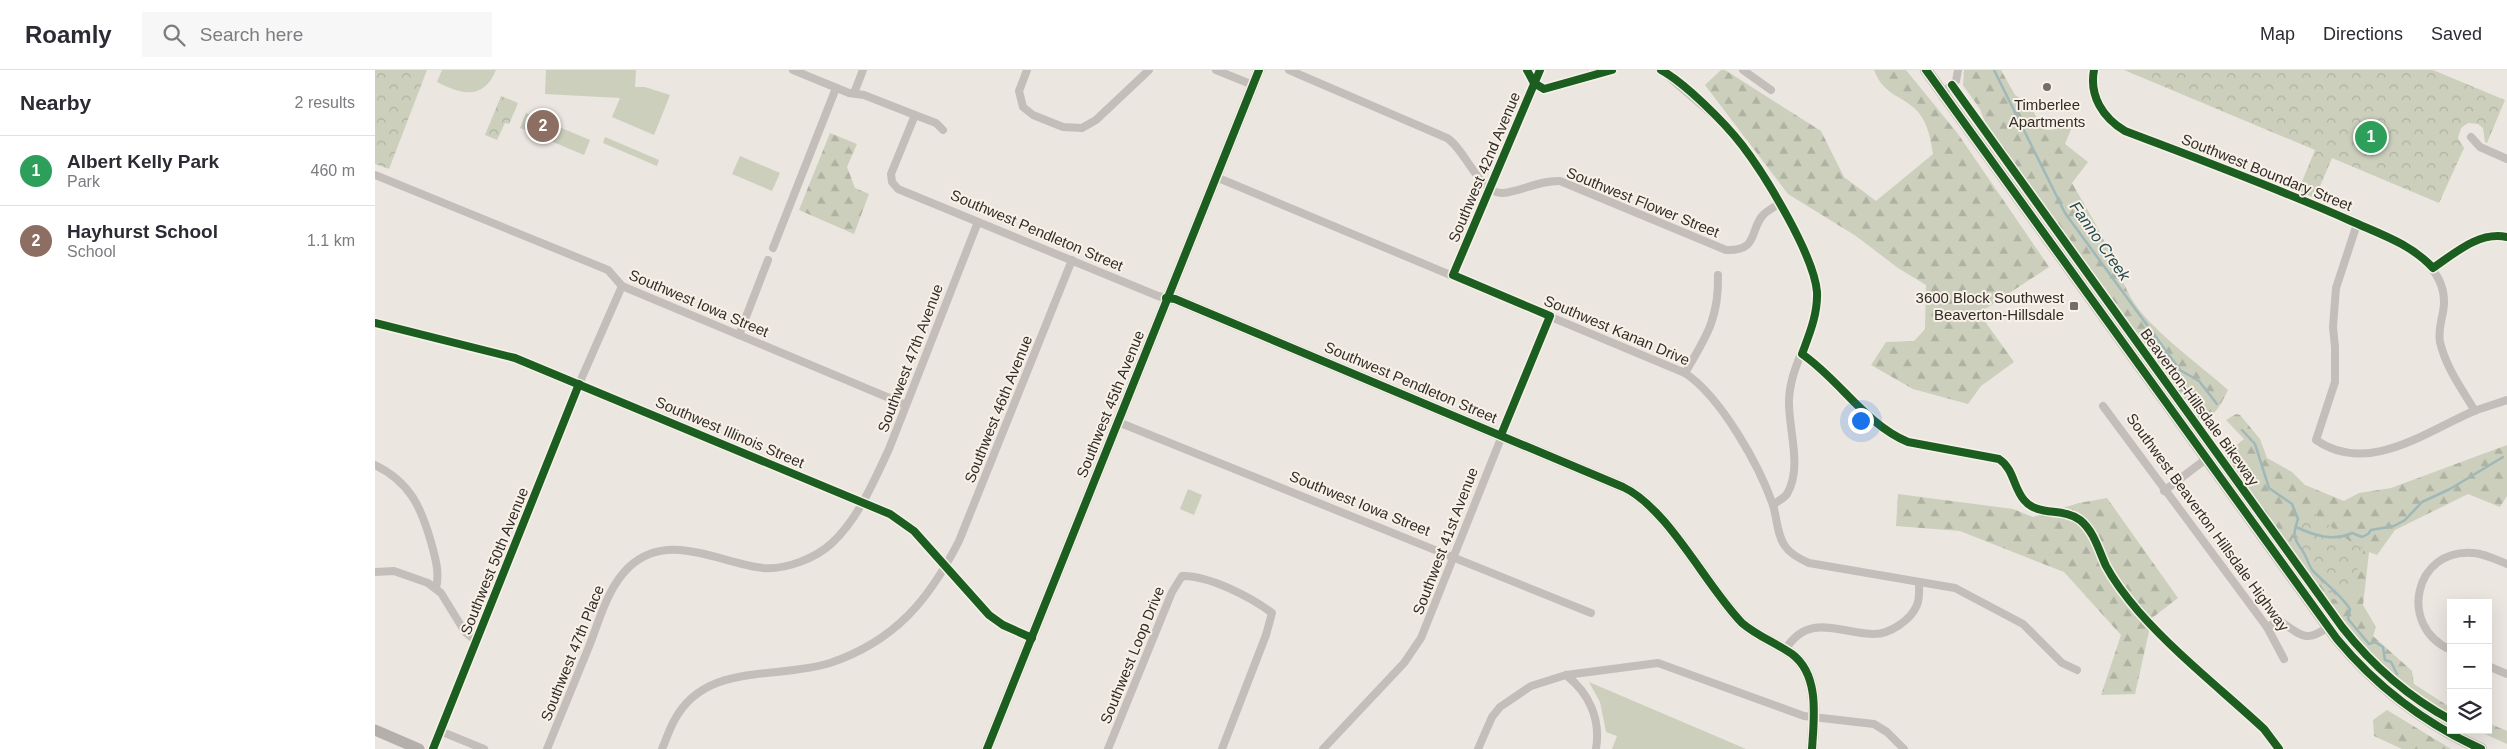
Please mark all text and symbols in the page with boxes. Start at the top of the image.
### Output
search box [142,12,492,57]
text: Roamly [25,21,112,48]
icon: search [160,21,188,49]
text: Search here [200,24,303,45]
text: Map [2260,24,2295,44]
text: Directions [2323,24,2403,44]
text: Saved [2431,24,2482,44]
marker: Timberlee Apartments [2041,81,2053,93]
street label: Southwest 42nd Avenue [1445,89,1523,245]
text: Nearby [20,91,91,114]
text: 2 results [295,94,355,111]
place label: Timberlee Apartments [2009,96,2085,130]
pin: 2 [527,107,559,145]
pin: 1 [2355,118,2387,156]
street label: Southwest Boundary Street [2179,130,2356,214]
text: Albert Kelly Park [67,151,219,172]
text: 1 [32,162,40,179]
text: 460 m [311,162,355,179]
street label: Southwest Flower Street [1564,164,1723,241]
text: Park [67,173,100,190]
street label: Southwest Pendleton Street [948,186,1127,274]
water label: Fanno Creek [2067,198,2134,285]
text: Hayhurst School [67,221,218,242]
text: 2 [32,232,40,249]
text: 1.1 km [307,232,355,249]
text: School [67,243,116,260]
street label: Southwest Iowa Street [627,266,772,340]
street label: Southwest 47th Avenue [874,282,946,434]
place label: 3600 Block Southwest Beaverton-Hillsdale [1916,289,2065,323]
street label: Southwest Kanan Drive [1542,292,1692,368]
marker: 3600 Block Southwest Beaverton-Hillsdale [2068,300,2080,312]
street label: Beaverton-Hillsdale Bikeway [2137,325,2263,489]
street label: Southwest 45th Avenue [1073,328,1147,480]
street label: Southwest 46th Avenue [961,333,1035,485]
street label: Southwest Pendleton Street [1322,338,1501,426]
street label: Southwest Illinois Street [653,393,808,471]
your location [1848,408,1874,434]
street label: Southwest Beaverton Hillsdale Highway [2123,410,2293,635]
street label: Southwest 41st Avenue [1409,465,1481,617]
street label: Southwest Iowa Street [1287,467,1434,539]
street label: Southwest 50th Avenue [457,485,531,637]
street label: Southwest 47th Place [537,583,607,723]
street label: Southwest Loop Drive [1097,584,1167,726]
map controls [2447,599,2492,734]
button: + [2447,599,2492,644]
button: − [2447,644,2492,689]
button: layers [2447,689,2492,734]

